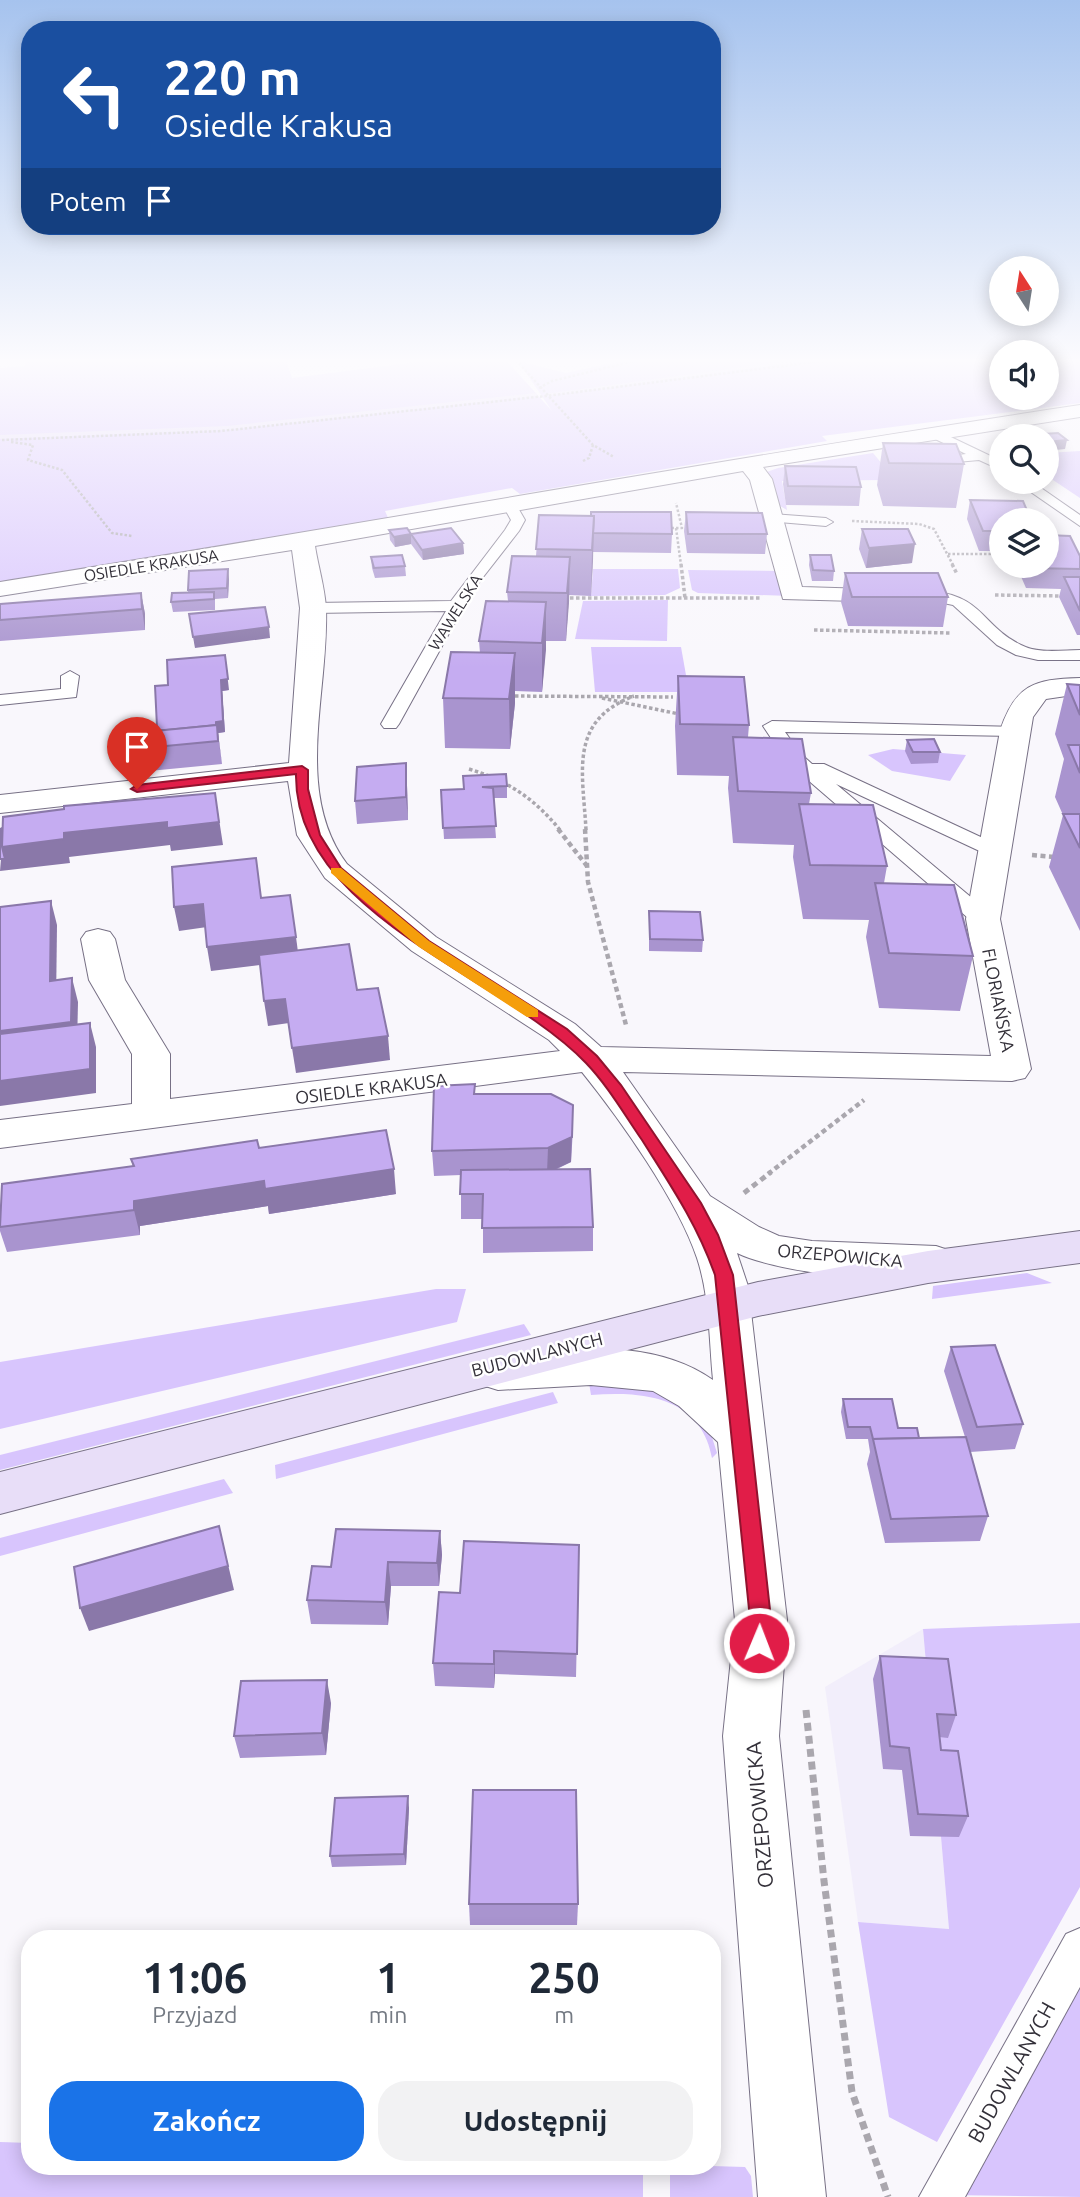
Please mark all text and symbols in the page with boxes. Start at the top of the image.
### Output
icon: left [49,49,140,140]
text: 220 m [164,49,301,104]
text: Osiedle Krakusa [164,107,393,143]
icon: arrive [140,182,178,220]
text: Potem [49,187,126,216]
north arrow [989,256,1059,326]
map controls [989,256,1059,578]
button: sound [989,340,1059,410]
button: search [989,424,1059,494]
button: layers [989,508,1059,578]
street label: OSIEDLE KRAKUSA [82,545,220,585]
street label: WAWELSKA [425,570,486,653]
pin [107,717,167,789]
icon: arrive [118,728,156,766]
street label: FLORIAŃSKA [979,946,1020,1054]
street label: OSIEDLE KRAKUSA [294,1069,448,1107]
street label: ORZEPOWICKA [776,1240,904,1270]
street label: BUDOWLANYCH [469,1328,605,1380]
position arrow [722,1606,796,1680]
street label: ORZEPOWICKA [741,1740,777,1889]
text: 11:06 [142,1954,247,2001]
text: 1 [376,1954,400,2001]
text: 250 [529,1954,600,2001]
street label: BUDOWLANYCH [962,1997,1060,2147]
text: Przyjazd [152,2002,238,2027]
text: min [369,2002,407,2027]
text: m [554,2002,574,2027]
button: Zakończ [49,2081,364,2161]
button: Udostępnij [378,2081,693,2161]

